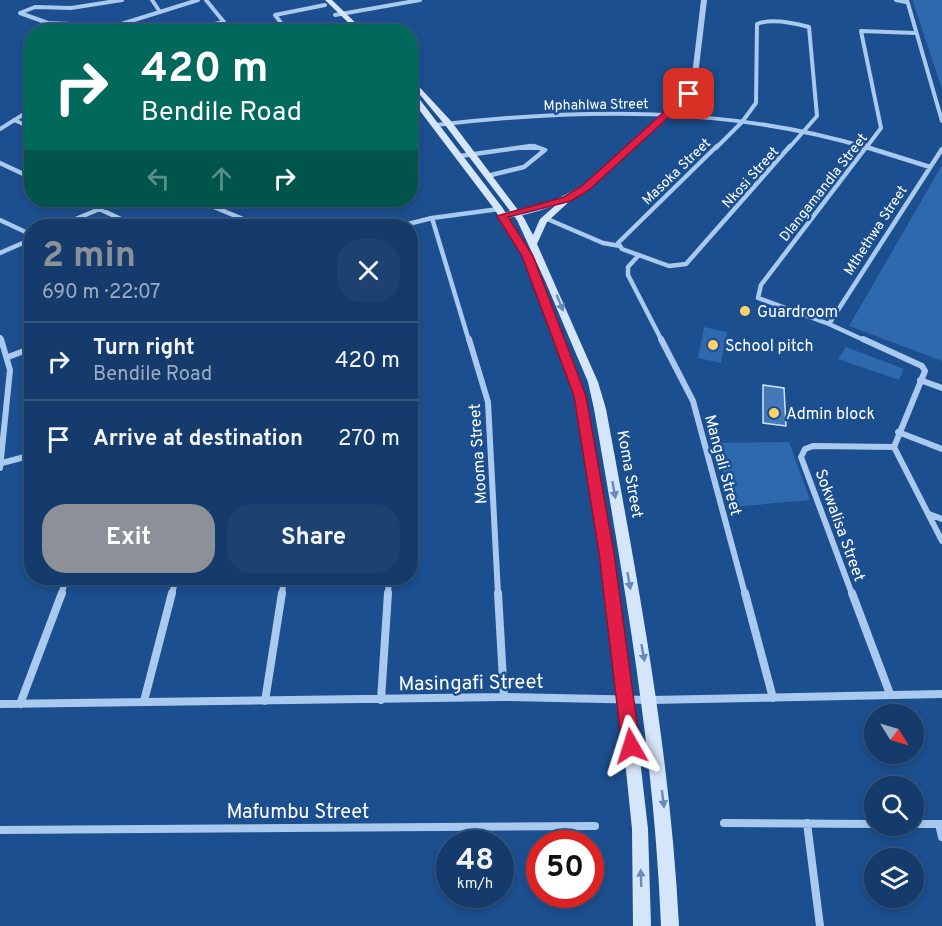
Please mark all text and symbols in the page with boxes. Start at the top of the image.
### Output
text: 420 m [141,44,269,97]
icon: right [42,48,120,126]
pin [663,68,714,119]
icon: arrive [672,77,705,110]
text: Bendile Road [141,96,302,130]
street label: Mphahlwa Street [543,96,649,115]
street label: Dlangamandla Street [777,130,872,245]
street label: Masoka Street [639,135,715,209]
street label: Nkosi Street [719,144,783,212]
icon: left [142,162,175,195]
icon: ahead [205,162,238,195]
icon: right [268,162,301,195]
street label: Mthethwa Street [841,183,912,279]
text: 2 min [42,234,136,280]
button: close [337,239,400,302]
text: 690 m · 22:07 [42,280,161,306]
one-way arrow [555,295,565,313]
place label: Guardroom [757,303,838,323]
marker: Guardroom [738,304,752,318]
text: Turn right [93,335,195,362]
place label: School pitch [725,337,814,357]
marker: School pitch [706,338,720,352]
icon: right [42,345,75,378]
text: 420 m [335,348,400,375]
text: Bendile Road [93,362,212,388]
street label: Mooma Street [466,403,492,505]
place label: Admin block [786,405,875,425]
marker: Admin block [767,406,781,420]
street label: Mangali Street [699,413,745,518]
icon: arrive [42,423,75,456]
text: Arrive at destination [93,426,303,453]
text: 270 m [338,426,400,453]
street label: Koma Street [611,429,647,520]
street label: Sokwalisa Street [810,467,869,585]
one-way arrow [609,480,618,499]
button: Exit [42,504,215,573]
button: Share [227,504,400,573]
one-way arrow [625,572,634,591]
one-way arrow [639,643,648,662]
street label: Masingafi Street [398,670,544,698]
north arrow [864,704,924,764]
map controls [864,704,924,908]
position arrow [599,714,663,778]
button: search [864,776,924,836]
one-way arrow [658,790,668,809]
street label: Mafumbu Street [227,800,369,826]
speed limit sign: 50 [526,830,604,908]
text: 48 [456,843,494,880]
button: layers [864,848,924,908]
one-way arrow [637,868,646,887]
text: km/h [457,875,493,894]

